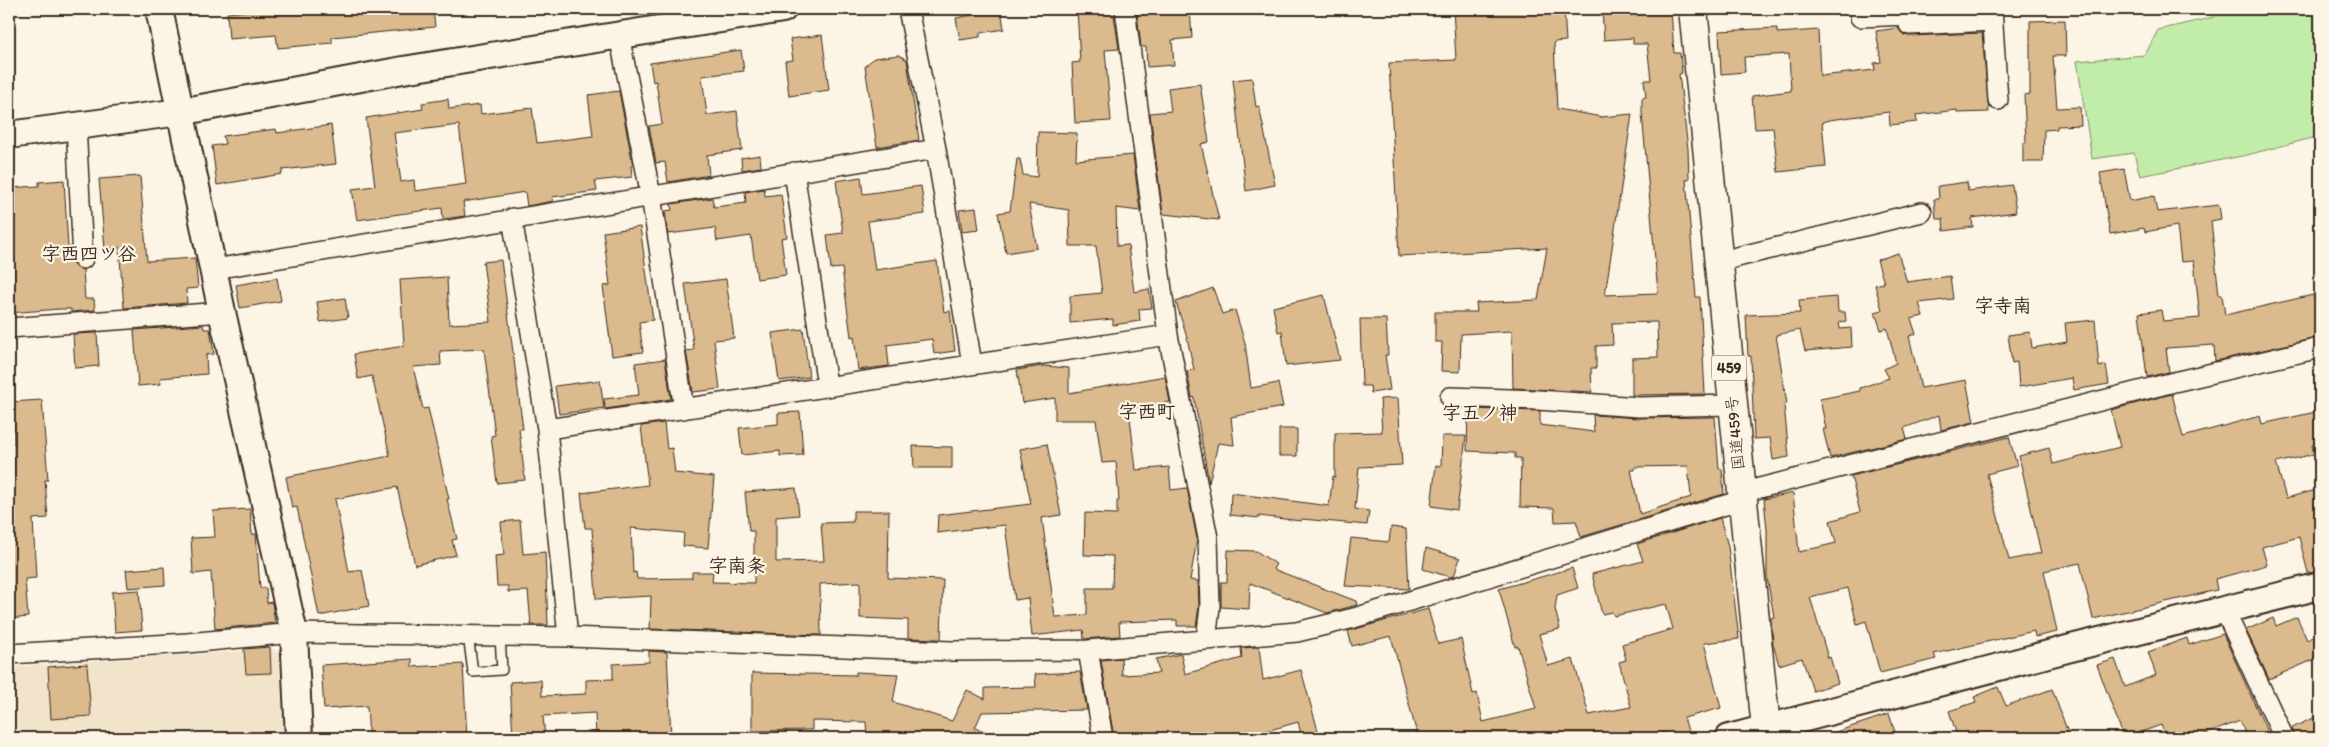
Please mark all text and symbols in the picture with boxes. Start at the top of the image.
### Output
district label: 字西四ツ谷 [41,242,137,265]
district label: 字寺南 [1974,294,2032,317]
road number: 459 [1712,356,1746,380]
street label: 国道459号 [1722,395,1748,471]
district label: 字西町 [1118,400,1176,423]
district label: 字五ノ神 [1442,401,1518,424]
district label: 字南条 [708,554,766,577]

